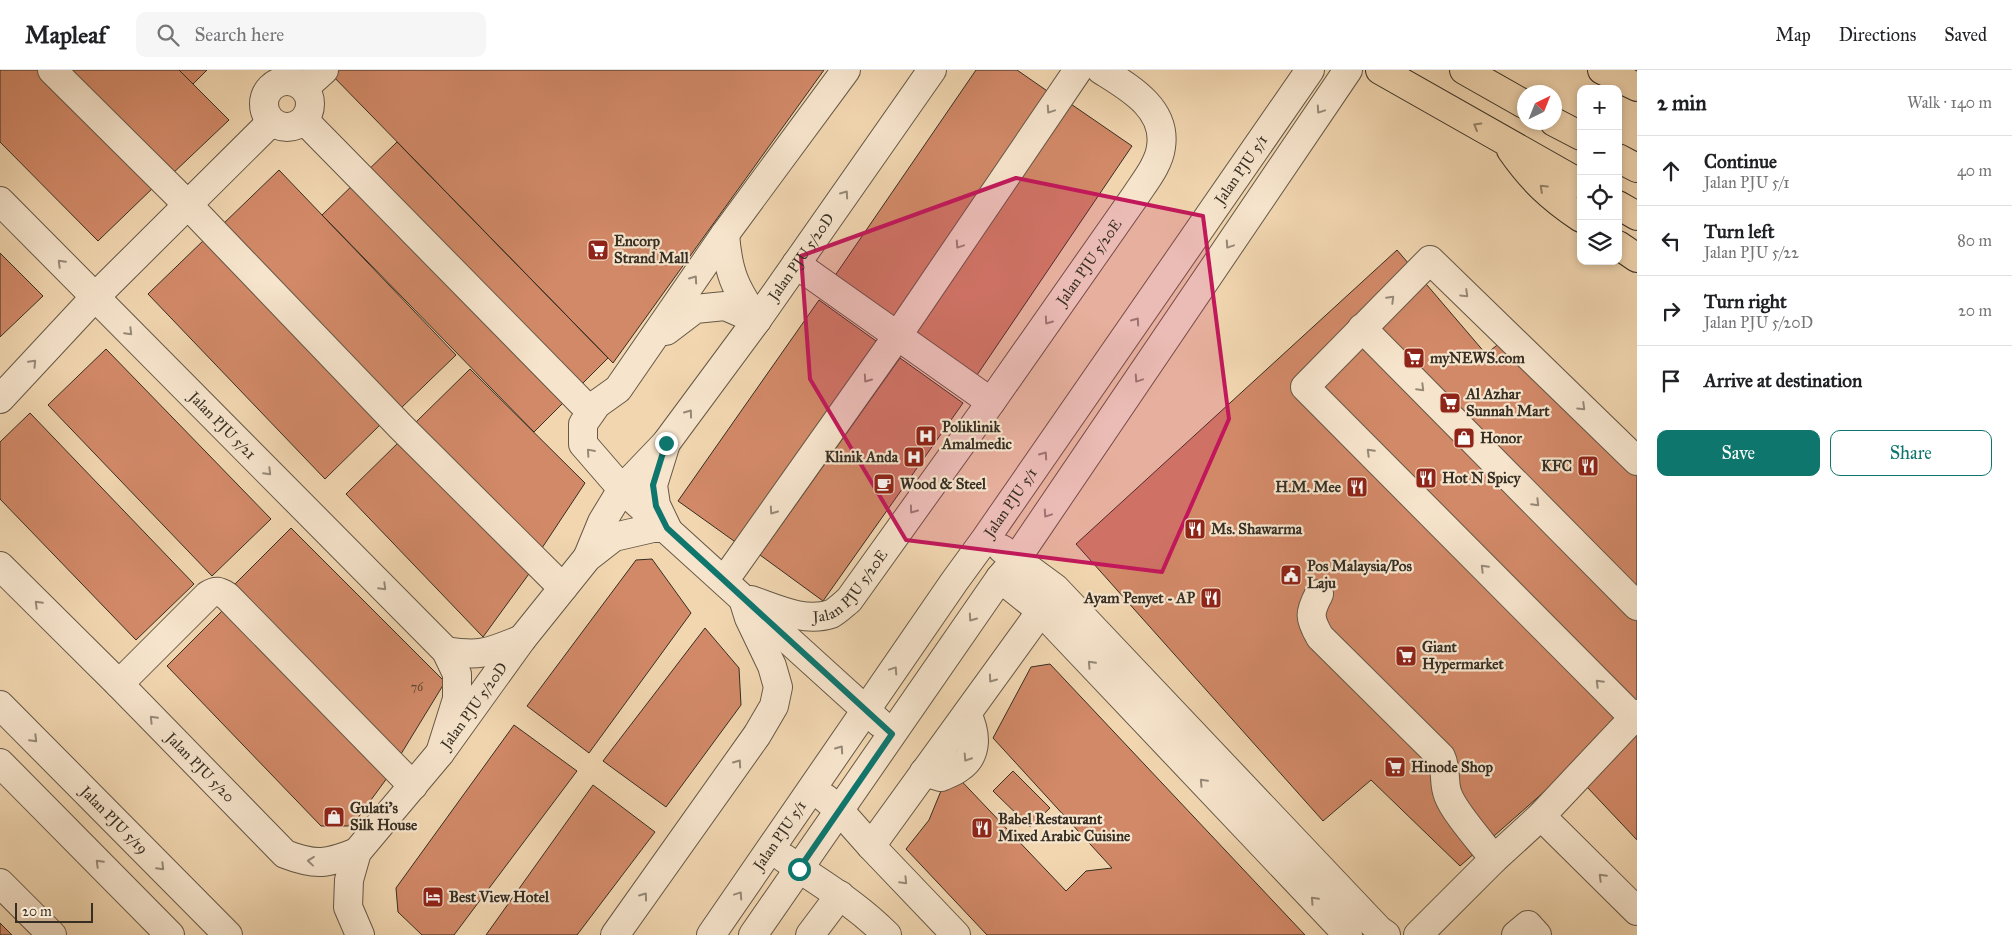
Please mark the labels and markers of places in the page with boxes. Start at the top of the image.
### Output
place label: Encorp Strand Mall [614,232,690,267]
supermarket icon: Encorp Strand Mall [586,238,610,262]
supermarket icon: myNEWS.com [1402,346,1426,370]
place label: myNEWS.com [1429,349,1525,368]
place label: Al Azhar Sunnah Mart [1465,385,1550,420]
supermarket icon: Al Azhar Sunnah Mart [1438,391,1462,415]
place label: Poliklinik Amalmedic [941,418,1012,453]
hospital icon: Poliklinik Amalmedic [914,424,938,448]
shop icon: Honor [1452,426,1476,450]
place label: Honor [1480,429,1522,447]
hospital icon: Klinik Anda [902,445,926,469]
place label: Klinik Anda [825,448,899,466]
restaurant icon: KFC [1576,454,1600,478]
place label: KFC [1541,457,1572,475]
restaurant icon: Hot N Spicy [1414,466,1438,490]
place label: Hot N Spicy [1442,469,1521,488]
cafe icon: Wood & Steel [872,472,896,496]
place label: Wood & Steel [900,475,987,493]
restaurant icon: H.M. Mee [1345,475,1369,499]
place label: H.M. Mee [1275,478,1342,496]
restaurant icon: Ms. Shawarma [1183,517,1207,541]
place label: Ms. Shawarma [1211,520,1303,538]
place label: Pos Malaysia/Pos Laju [1307,557,1412,593]
public building icon: Pos Malaysia/Pos Laju [1279,563,1303,587]
restaurant icon: Ayam Penyet - AP [1199,586,1223,610]
place label: Ayam Penyet - AP [1083,589,1195,608]
place label: Giant Hypermarket [1422,638,1505,674]
supermarket icon: Giant Hypermarket [1394,644,1418,668]
supermarket icon: Hinode Shop [1383,755,1407,779]
place label: Hinode Shop [1411,758,1493,777]
place label: Gulati's Silk House [350,799,418,834]
shop icon: Gulati's Silk House [322,805,346,829]
place label: Babel Restaurant Mixed Arabic Cuisine [998,810,1131,845]
restaurant icon: Babel Restaurant Mixed Arabic Cuisine [970,816,994,840]
hotel icon: Best View Hotel [421,885,445,909]
place label: Best View Hotel [449,888,550,906]

